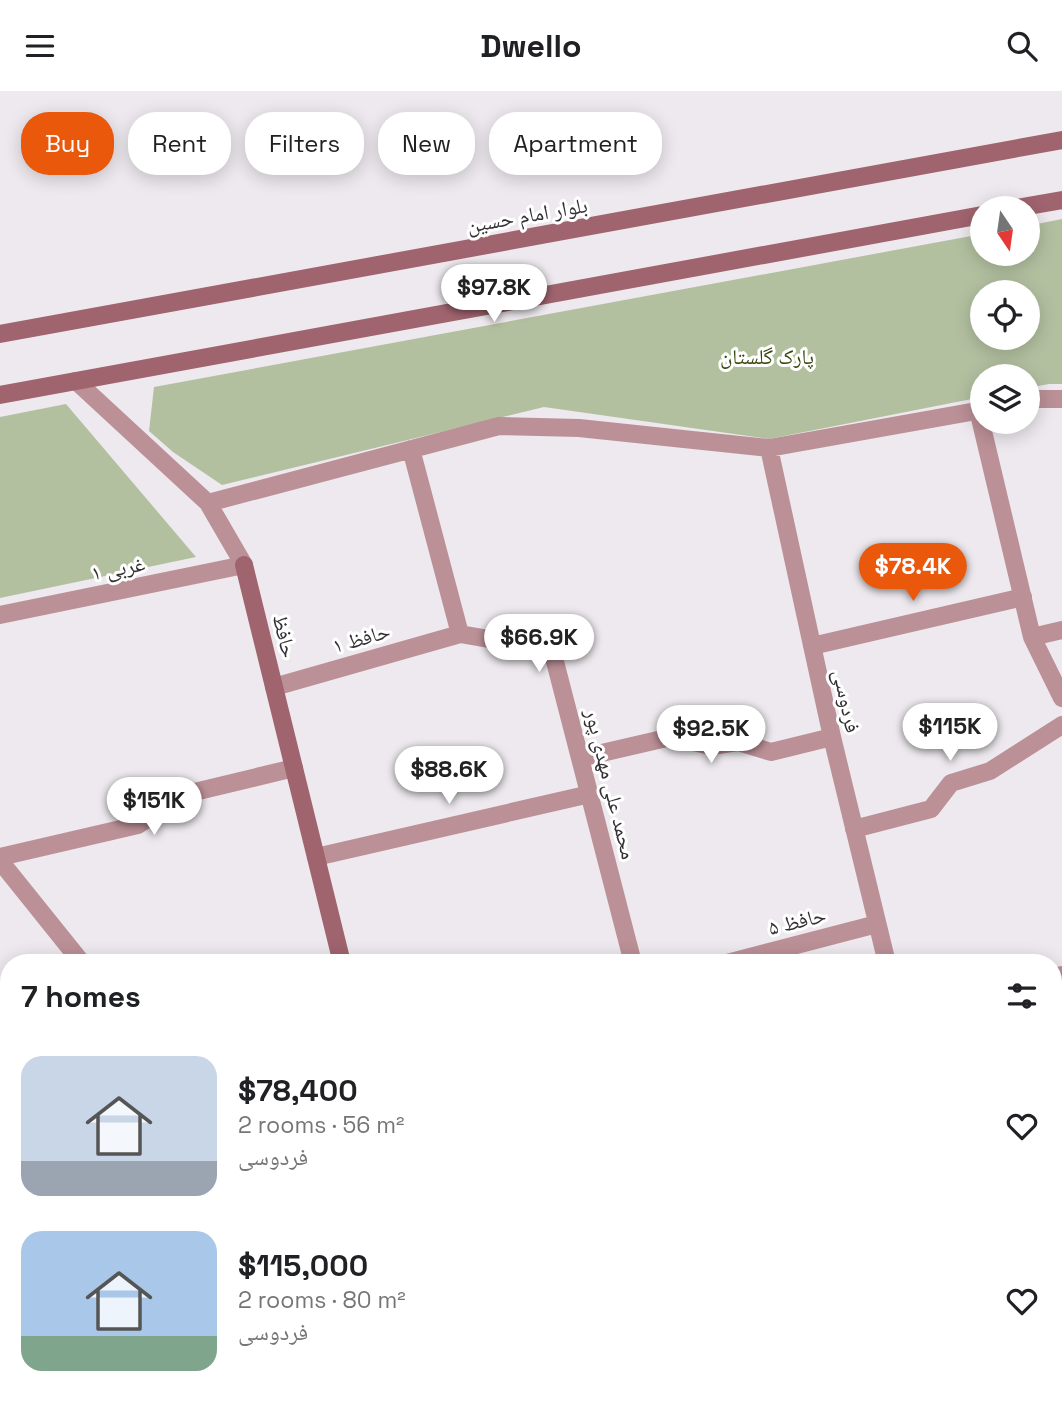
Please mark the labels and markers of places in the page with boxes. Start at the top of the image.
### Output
pin: $97.8K [437,265,551,324]
pin: $78.4K [856,543,970,603]
pin: $66.9K [482,615,596,674]
pin: $115K [901,703,999,763]
pin: $92.5K [654,705,768,765]
pin: $88.6K [392,747,506,806]
pin: $151K [105,777,203,837]

